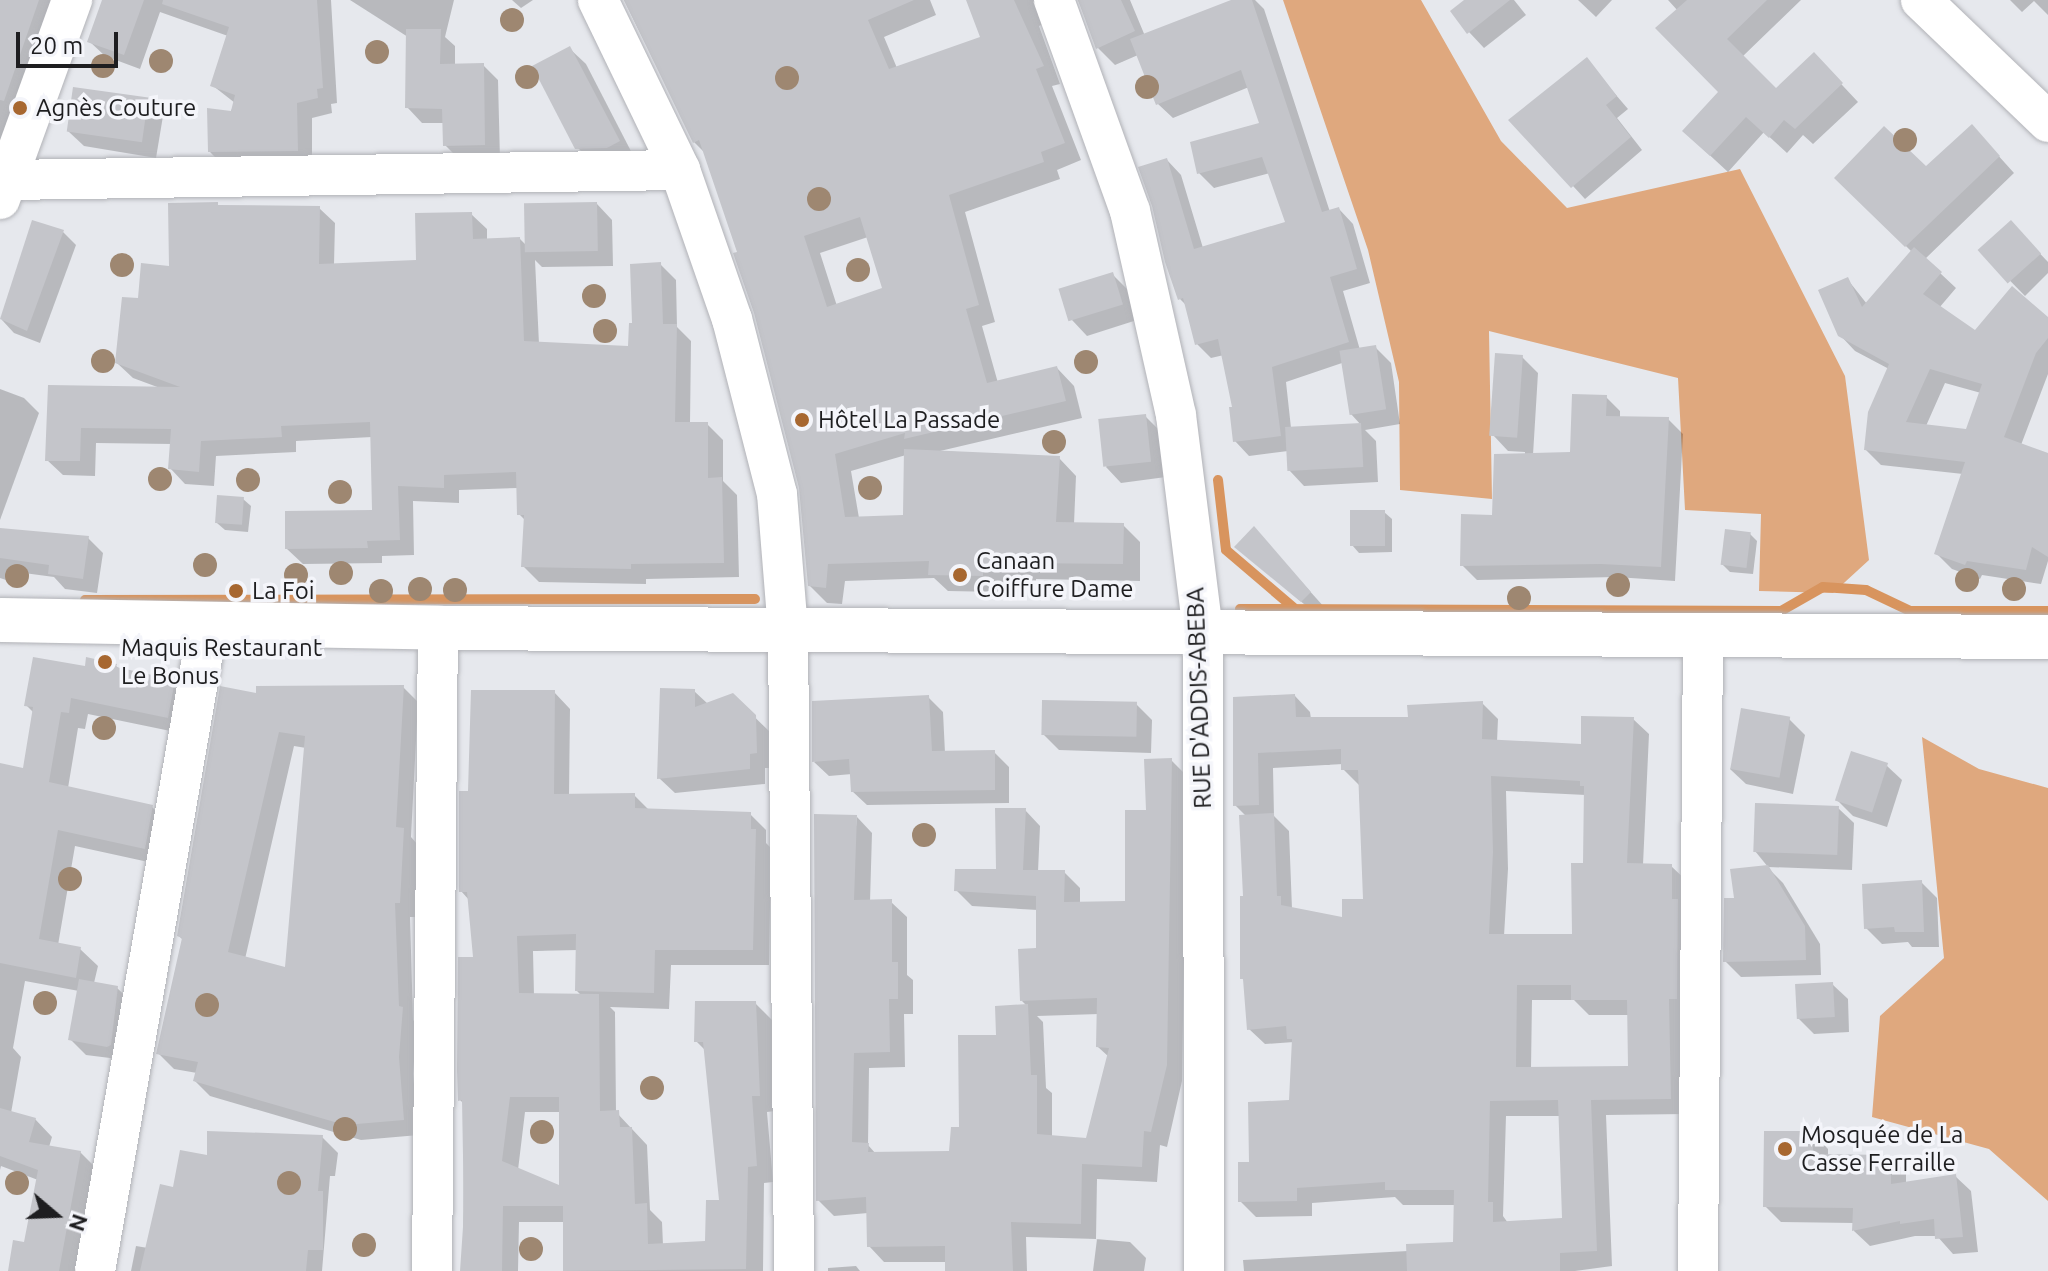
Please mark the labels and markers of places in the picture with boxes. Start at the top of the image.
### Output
place label: Agnès Couture [36,94,196,122]
marker: Agnès Couture [11,99,29,117]
place label: Hôtel La Passade [818,406,1000,434]
marker: Hôtel La Passade [793,411,811,429]
place label: Canaan Coiffure Dame [976,547,1134,603]
marker: Canaan Coiffure Dame [951,566,969,584]
place label: La Foi [252,577,315,605]
marker: La Foi [227,582,245,600]
place label: Maquis Restaurant Le Bonus [121,634,322,690]
marker: Maquis Restaurant Le Bonus [96,653,114,671]
place label: Mosquée de La Casse Ferraille [1801,1121,1963,1177]
marker: Mosquée de La Casse Ferraille [1776,1140,1794,1158]

